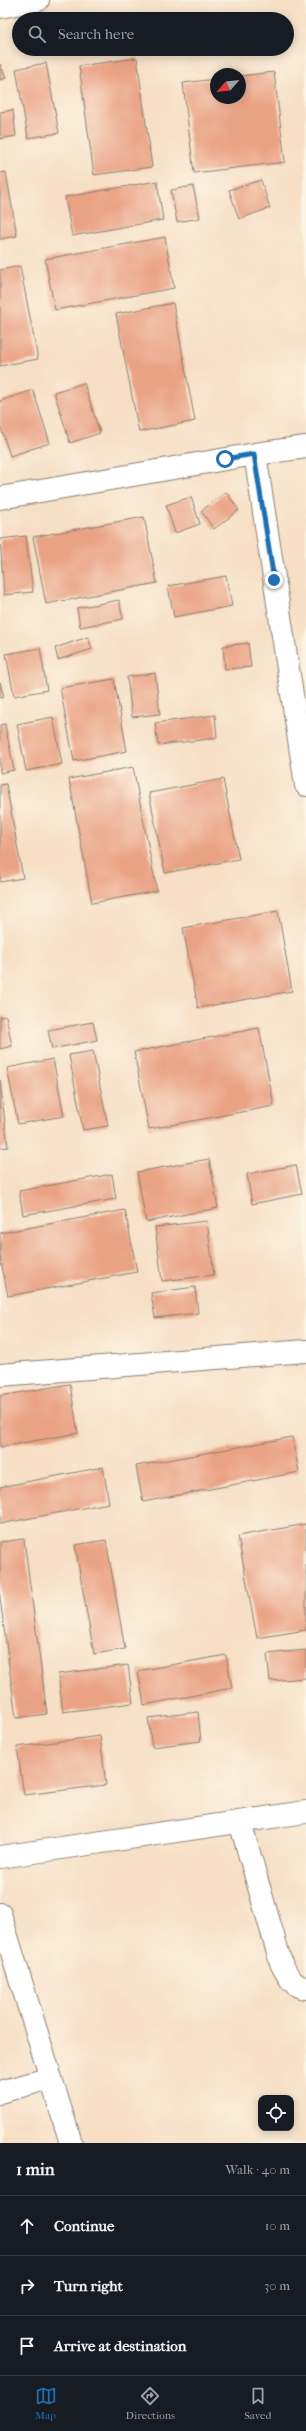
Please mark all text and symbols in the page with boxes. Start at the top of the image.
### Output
search box [12,12,294,56]
icon: search [26,23,48,45]
text: Search here [58,25,134,43]
north arrow [210,68,246,104]
route start [216,450,234,468]
route end [265,571,283,589]
map controls [258,2095,294,2131]
button: locate [258,2095,294,2131]
text: 1 min [16,2159,55,2179]
text: Walk · 40 m [225,2162,290,2177]
icon: ahead [16,2215,38,2237]
text: Continue [54,2217,114,2235]
text: 10 m [265,2218,290,2233]
icon: right [16,2275,38,2297]
text: Turn right [54,2277,123,2295]
text: 30 m [264,2278,290,2293]
icon: arrive [16,2335,38,2357]
text: Arrive at destination [54,2337,186,2355]
tab: Map [35,2385,57,2422]
tab: Directions [126,2385,175,2422]
tab: Saved [244,2385,271,2422]

